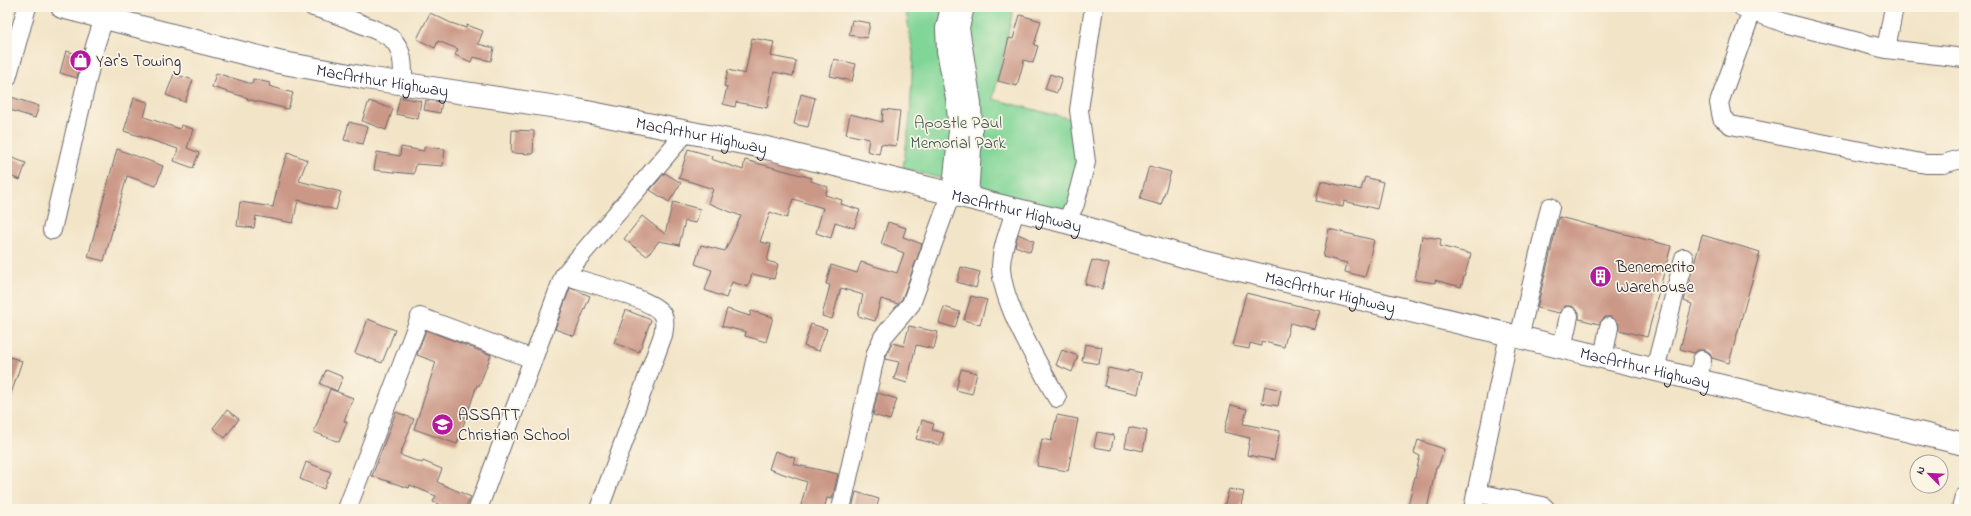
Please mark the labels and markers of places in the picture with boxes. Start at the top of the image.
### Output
shop icon: Yar's Towing [67,47,93,73]
place label: Yar's Towing [96,49,181,76]
place label: Benemerito Warehouse [1615,255,1695,300]
building icon: Benemerito Warehouse [1587,263,1613,289]
place label: ASSATT Christian School [458,403,570,448]
school or university icon: ASSATT Christian School [430,411,456,437]

